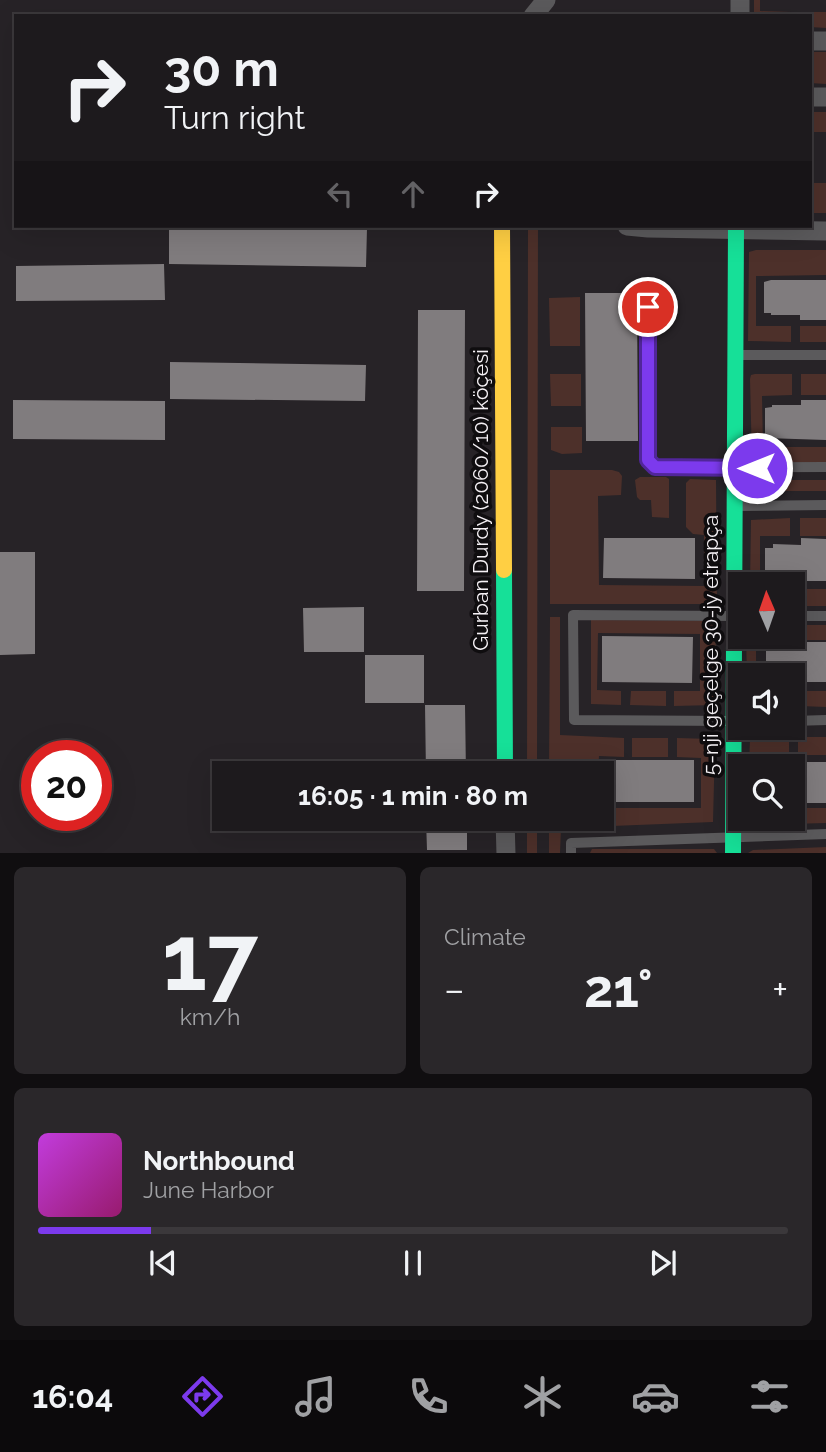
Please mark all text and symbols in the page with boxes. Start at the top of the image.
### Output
text: 30 m [164,40,279,97]
icon: right [49,42,140,133]
text: Turn right [164,99,305,136]
icon: left [321,175,359,213]
icon: ahead [394,175,432,213]
icon: right [467,175,505,213]
pin [618,277,678,337]
icon: arrive [629,288,667,326]
street label: Gurban Durdy (2060/10) köçesi [468,349,493,651]
position arrow [720,431,794,505]
street label: 5-nji geçelge 30-jy etrapça [698,515,723,775]
north arrow [728,572,805,649]
map controls [728,572,805,831]
button: sound [728,663,805,740]
speed limit sign: 20 [21,740,112,831]
button: search [728,754,805,831]
text: 16:05 · 1 min · 80 m [298,781,528,811]
text: 17 [162,904,258,1011]
text: Climate [444,923,526,950]
text: 21° [584,958,653,1019]
text: − [444,967,464,1012]
text: + [772,967,788,1012]
text: km/h [180,1003,240,1030]
text: Northbound [143,1146,295,1176]
text: June Harbor [143,1176,274,1203]
icon: previous [144,1244,182,1282]
icon: pause [394,1244,432,1282]
icon: next [644,1244,682,1282]
icon: directions [178,1372,227,1421]
icon: music [291,1372,340,1421]
icon: phone [404,1372,453,1421]
icon: climate [518,1372,567,1421]
icon: car [631,1372,680,1421]
icon: filters [745,1372,794,1421]
text: 16:04 [32,1378,113,1415]

